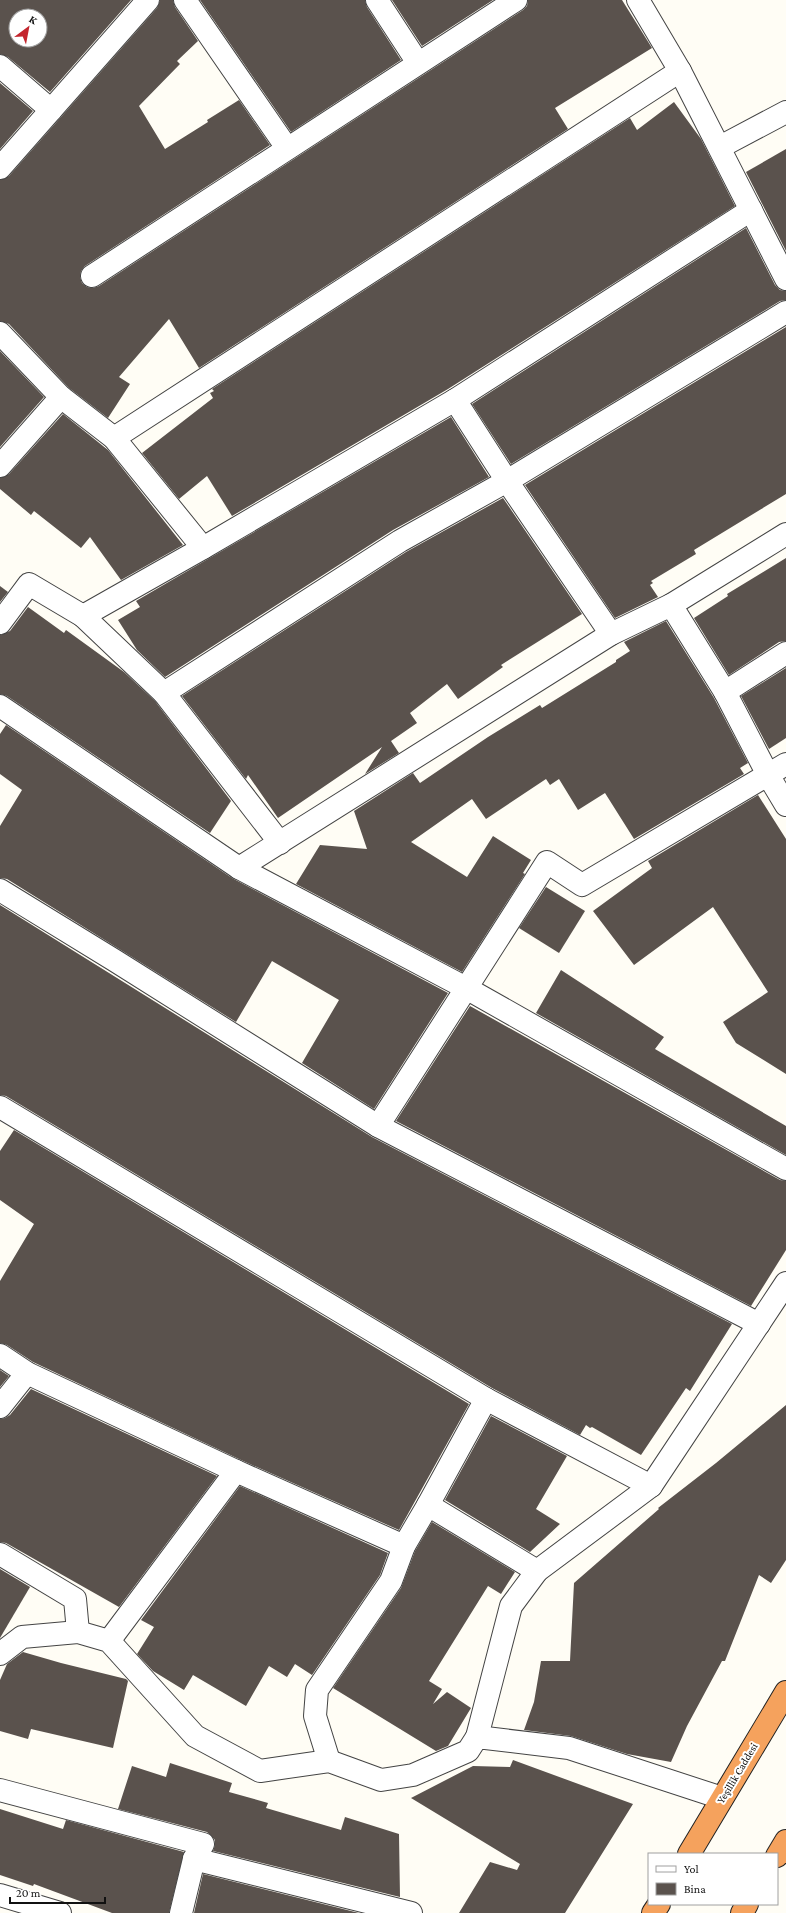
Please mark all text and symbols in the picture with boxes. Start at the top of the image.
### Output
north arrow [8,8,48,48]
text: K [27,13,40,27]
street label: Yeşillik Caddesi [714,1741,761,1806]
legend [648,1853,778,1905]
text: Yol [684,1862,699,1876]
scale bar [10,1879,105,1905]
text: Bina [684,1882,706,1896]
text: 20 m [16,1886,41,1900]

